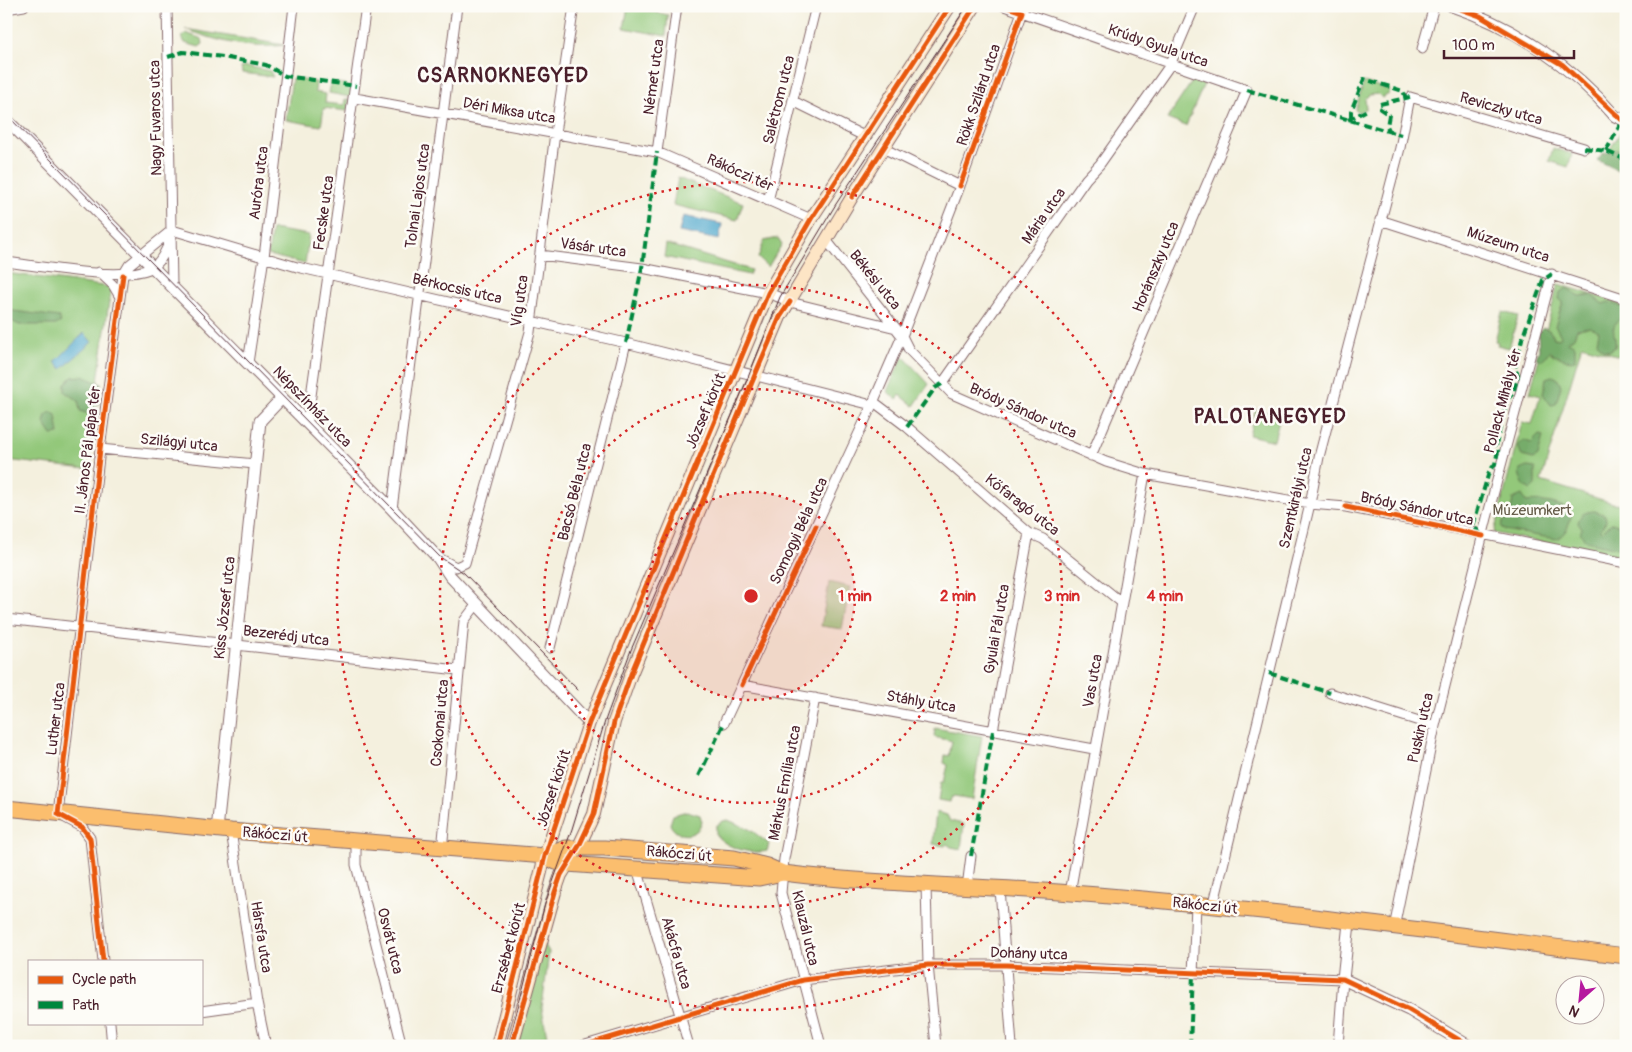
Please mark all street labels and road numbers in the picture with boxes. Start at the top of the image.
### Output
street label: Krúdy Gyula utca [1105,20,1211,72]
street label: Német utca [639,38,669,116]
street label: Rökk Szilárd utca [953,42,1005,148]
street label: Salétrom utca [759,54,799,146]
street label: Nagy Fuvaros utca [145,60,167,176]
street label: Reviczky utca [1458,88,1545,130]
street label: Déri Miksa utca [461,94,557,128]
street label: Tolnai Lajos utca [401,142,435,250]
street label: Auróra utca [245,145,273,221]
street label: Rákóczi tér [704,150,777,196]
street label: Fecske utca [309,174,339,252]
street label: Mária utca [1018,184,1070,248]
street label: Horánszky utca [1128,219,1184,315]
street label: Múzeum utca [1464,223,1552,267]
street label: Vásár utca [559,234,627,262]
street label: Békési utca [845,246,905,314]
street label: Bérkocsis utca [410,269,504,309]
street label: Víg utca [507,274,533,328]
street label: Pollack Mihály tér [1480,346,1526,455]
street label: Népszínház utca [268,362,356,452]
street label: József körút [682,369,731,452]
street label: Bródy Sándor utca [967,379,1079,443]
street label: II. János Pál pápa tér [71,384,105,515]
street label: Szilágyi utca [139,429,219,457]
street label: Bacsó Béla utca [554,441,596,543]
street label: Szentkirályi utca [1275,445,1317,551]
street label: Kőfaragó utca [981,470,1063,540]
street label: Somogyi Béla utca [766,474,832,588]
street label: Bródy Sándor utca [1359,488,1475,530]
street label: Kiss József utca [210,556,240,660]
street label: Gyulai Pál utca [980,583,1014,675]
street label: Bezerédj utca [242,621,330,651]
street label: Vas utca [1079,653,1107,709]
street label: Csokonai utca [427,678,453,768]
street label: Luther utca [42,681,70,757]
street label: Stáhly utca [885,687,957,717]
street label: Puskin utca [1404,691,1438,765]
street label: Márkus Emília utca [765,724,805,842]
street label: József körút [533,746,576,829]
street label: Rákóczi út [242,823,309,847]
street label: Rákóczi út [646,842,713,866]
street label: Klauzál utca [787,889,823,968]
street label: Rákóczi út [1172,893,1239,919]
street label: Hársfa utca [246,900,276,974]
street label: Erzsébet körút [488,900,531,996]
street label: Osvát utca [373,906,407,976]
street label: Akácfa utca [657,915,695,991]
street label: Dohány utca [990,943,1068,965]

